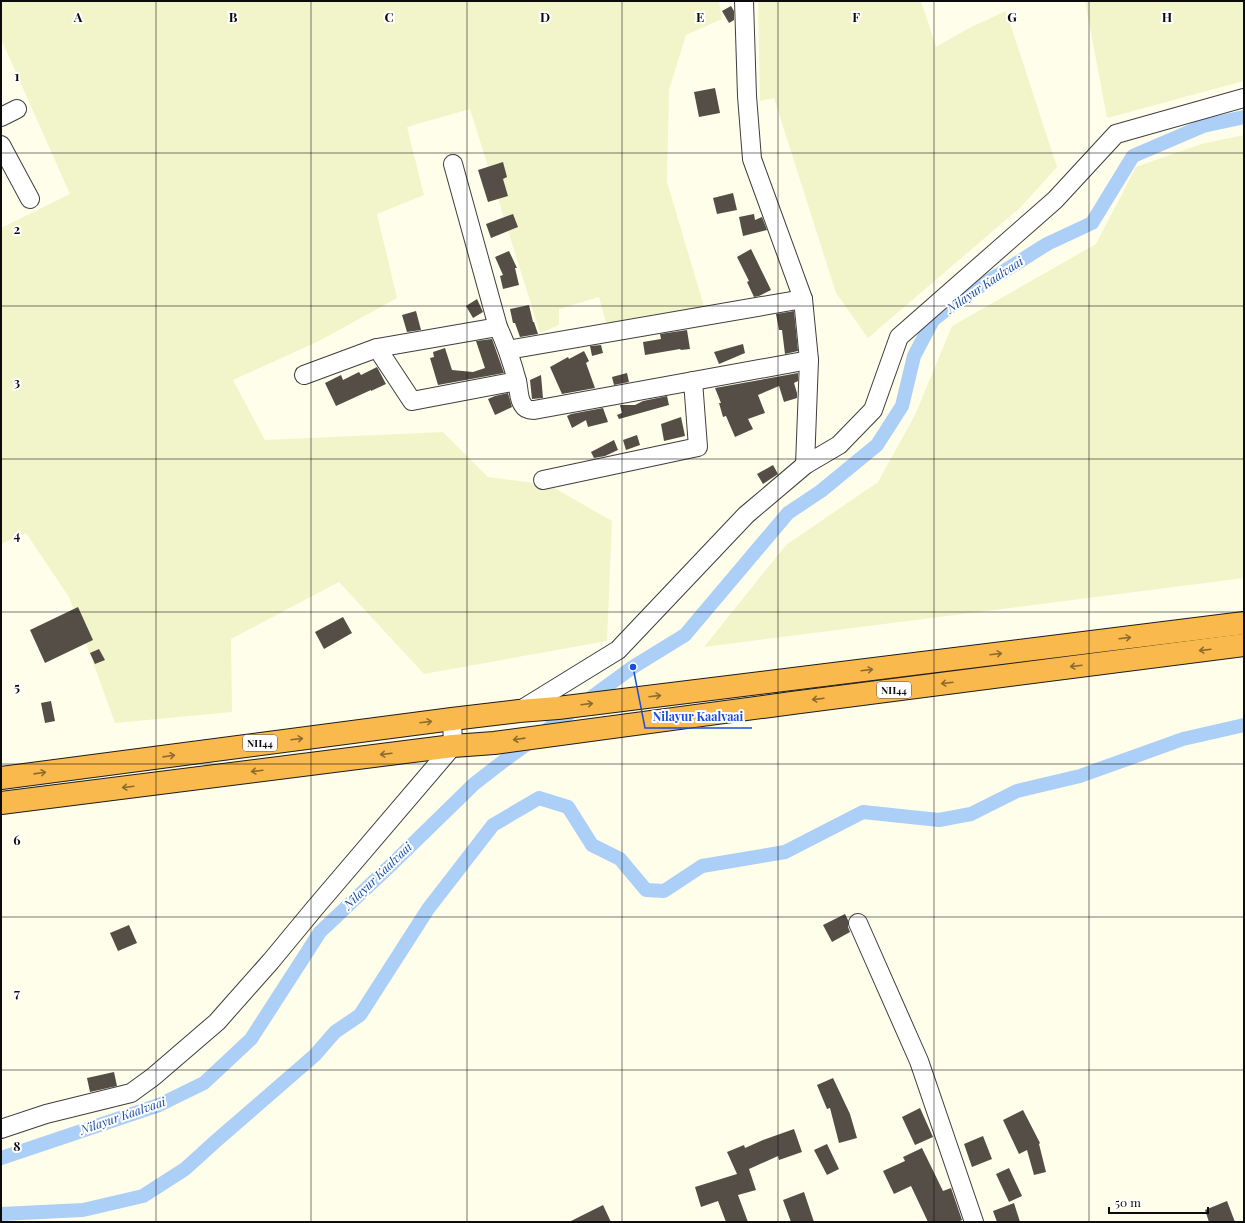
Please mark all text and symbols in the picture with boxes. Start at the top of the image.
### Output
text: A [73,8,83,25]
text: B [229,8,238,25]
text: C [384,8,394,25]
text: D [540,8,550,25]
text: E [696,8,704,25]
text: F [852,8,860,25]
text: G [1007,8,1017,25]
text: H [1162,8,1172,25]
text: 1 [15,67,20,84]
text: 2 [14,220,21,237]
water label: Nilayur Kaalvaai [942,252,1026,316]
text: 3 [14,373,20,390]
text: 4 [14,526,21,543]
one-way arrow [1118,634,1131,641]
one-way arrow [1199,646,1212,654]
one-way arrow [989,650,1002,658]
one-way arrow [1070,662,1083,670]
one-way arrow [860,666,873,674]
text: 5 [14,678,20,695]
one-way arrow [941,679,954,687]
road number: NH44 [877,682,911,698]
one-way arrow [648,692,661,700]
one-way arrow [812,695,825,703]
one-way arrow [580,701,593,708]
callout: Nilayur Kaalvaai [645,704,752,728]
text: Nilayur Kaalvaai [653,708,744,724]
one-way arrow [419,719,432,726]
road number: NH44 [243,735,277,751]
one-way arrow [290,735,303,743]
one-way arrow [513,735,526,743]
one-way arrow [380,750,393,758]
one-way arrow [162,752,175,760]
one-way arrow [251,767,264,775]
one-way arrow [33,769,46,777]
one-way arrow [122,783,135,791]
text: 6 [13,831,21,848]
water label: Nilayur Kaalvaai [339,838,415,913]
text: 7 [14,984,20,1001]
water label: Nilayur Kaalvaai [77,1093,168,1137]
text: 8 [13,1137,21,1154]
scale bar [1109,1189,1208,1215]
text: 50 m [1115,1194,1141,1210]

